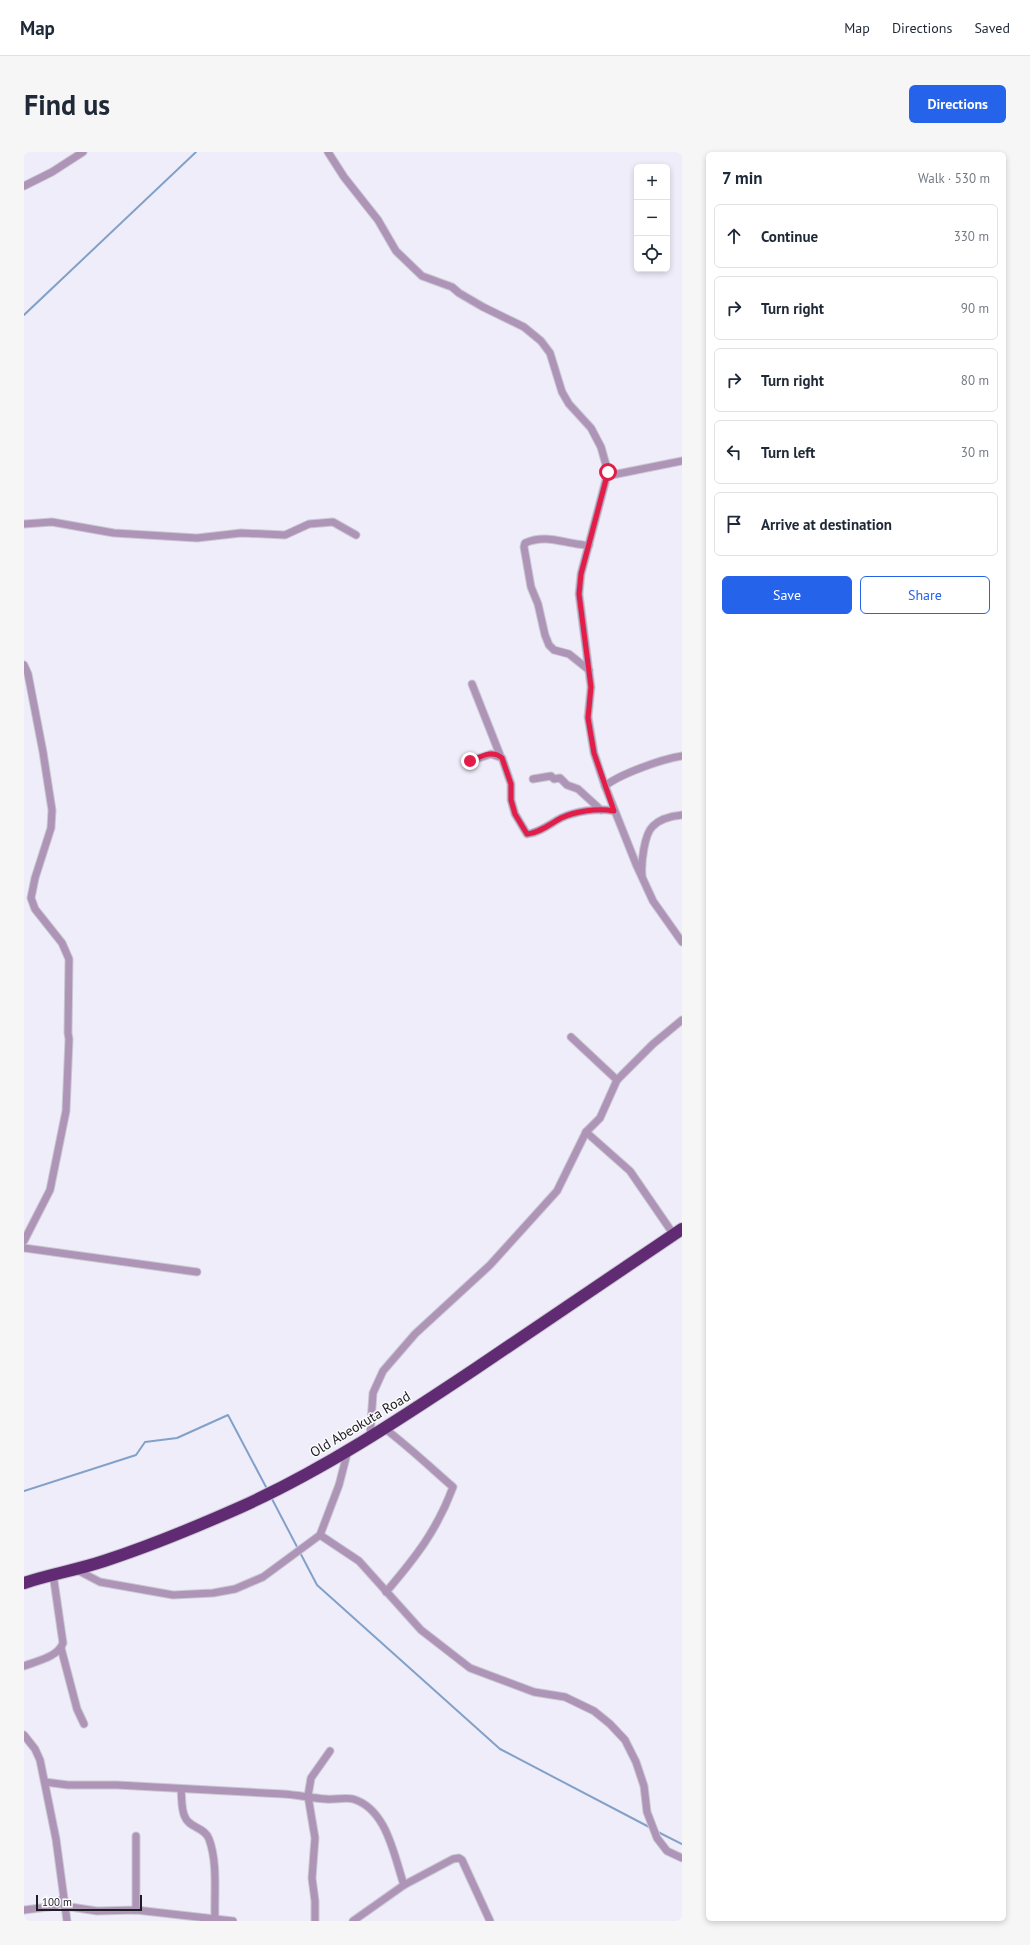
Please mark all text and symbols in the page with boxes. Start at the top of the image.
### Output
text: Map [20,16,55,40]
text: Map [844,19,870,37]
text: Directions [892,19,952,37]
text: Saved [974,19,1010,37]
button: Directions [909,85,1006,123]
text: Find us [24,86,110,123]
map controls [634,164,670,272]
button: + [634,164,670,200]
text: 7 min [722,167,763,189]
text: Walk · 530 m [918,170,990,187]
button: − [634,200,670,236]
icon: ahead [723,225,745,247]
text: Continue [761,227,818,246]
text: 330 m [954,228,989,245]
button: locate [634,236,670,272]
icon: right [723,297,745,319]
text: Turn right [761,299,824,318]
text: 90 m [961,300,989,317]
icon: right [723,369,745,391]
text: Turn right [761,371,824,390]
text: 80 m [961,372,989,389]
icon: left [723,441,745,463]
text: Turn left [761,443,815,462]
text: 30 m [961,444,989,461]
route start [599,463,617,481]
icon: arrive [723,513,745,535]
text: Arrive at destination [761,515,892,534]
button: Save [722,576,852,614]
button: Share [860,576,990,614]
route end [461,752,479,770]
street label: Old Abeokuta Road [306,1387,414,1461]
scale bar [36,1893,142,1912]
text: 100 m [42,1895,72,1909]

